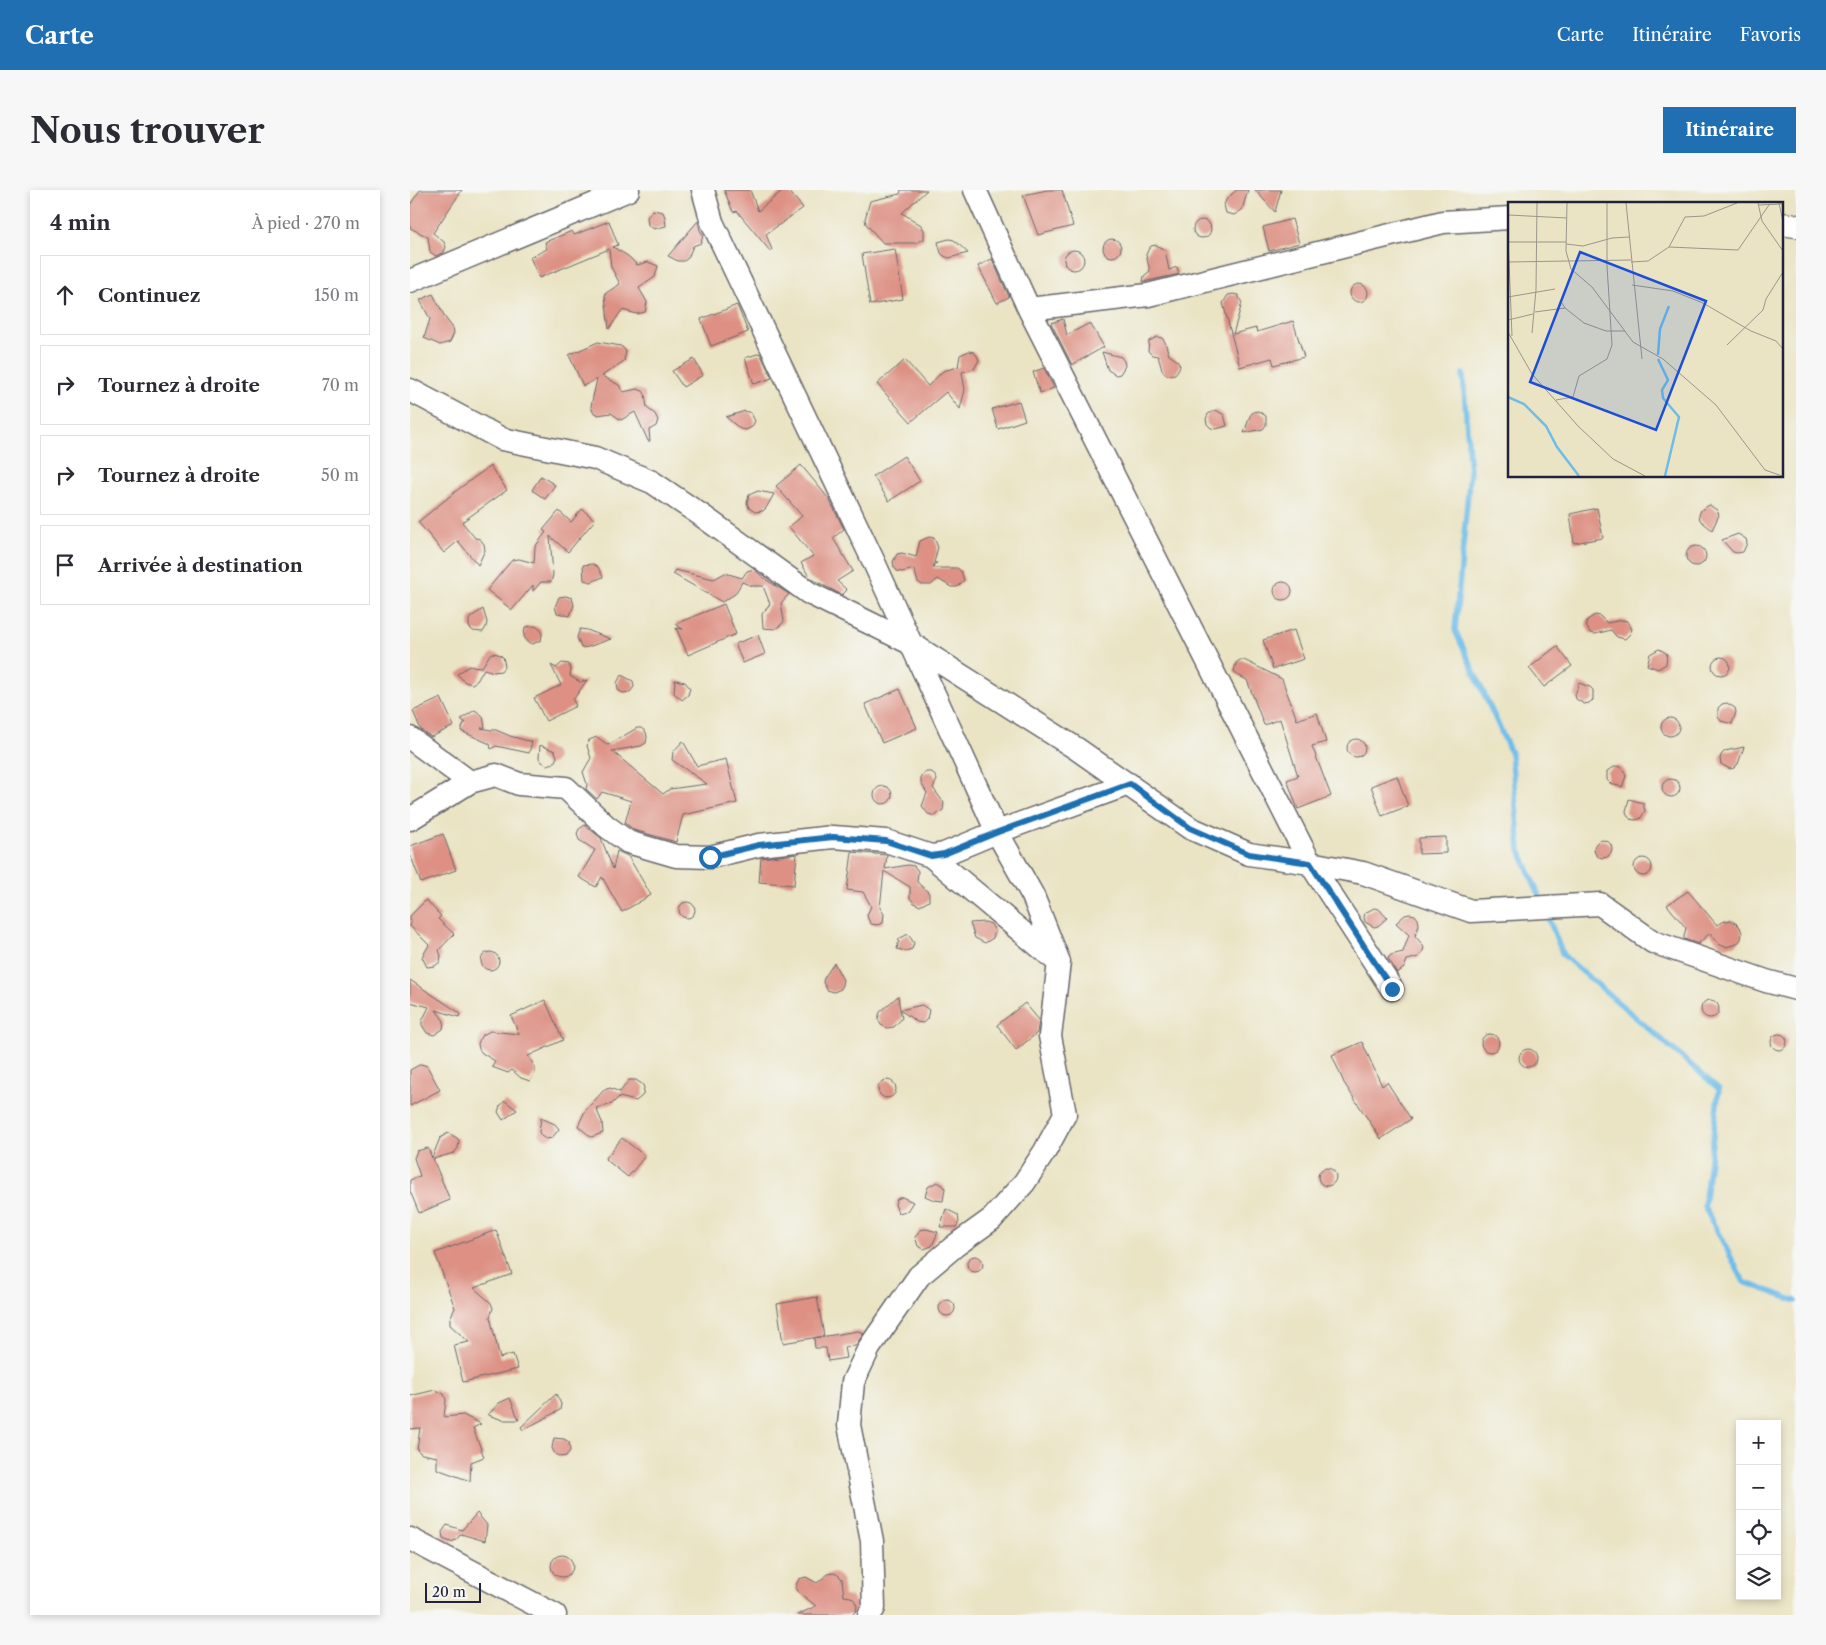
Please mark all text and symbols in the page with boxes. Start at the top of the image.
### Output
text: Carte [25,21,94,50]
text: Carte [1557,24,1604,46]
text: Itinéraire [1632,24,1712,46]
text: Favoris [1740,24,1801,46]
button: Itinéraire [1663,107,1796,153]
text: Nous trouver [30,109,265,152]
inset map [1508,202,1784,478]
text: 4 min [50,210,111,235]
text: À pied · 270 m [252,213,360,233]
icon: ahead [51,281,79,309]
text: Continuez [98,284,200,307]
text: 150 m [314,285,359,305]
icon: right [51,371,79,399]
text: Tournez à droite [98,374,260,397]
text: 70 m [322,375,359,395]
icon: right [51,461,79,489]
text: Tournez à droite [98,464,260,487]
text: 50 m [321,465,359,485]
icon: arrive [51,551,79,579]
text: Arrivée à destination [98,554,303,577]
route start [699,846,722,869]
route end [1381,978,1404,1001]
map controls [1736,1420,1781,1600]
button: + [1736,1420,1781,1465]
button: − [1736,1465,1781,1510]
button: locate [1736,1510,1781,1555]
button: layers [1736,1555,1781,1600]
scale bar [425,1580,481,1603]
text: 20 m [432,1583,466,1601]

